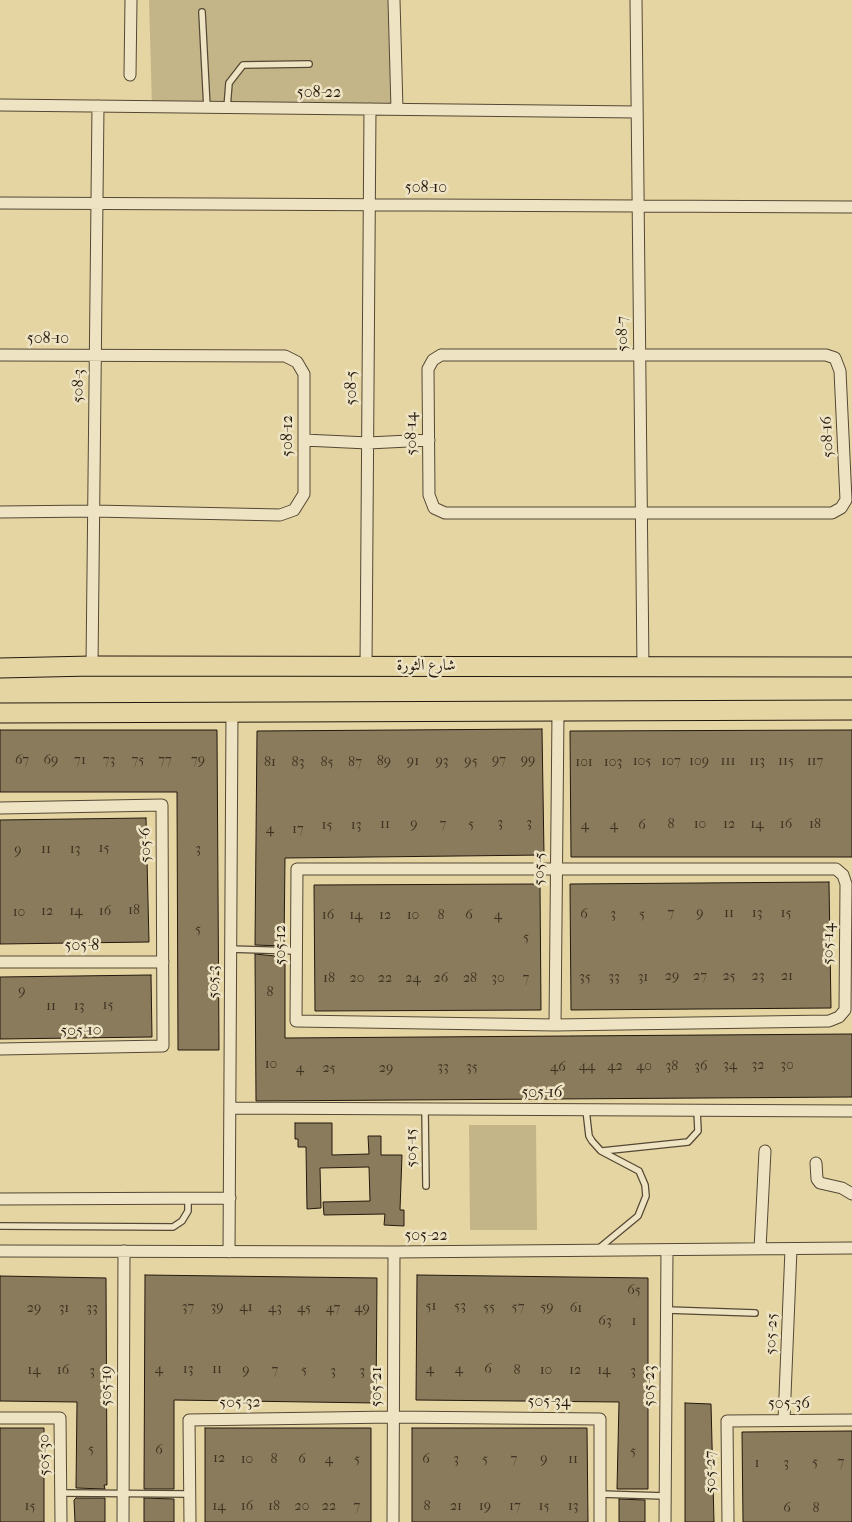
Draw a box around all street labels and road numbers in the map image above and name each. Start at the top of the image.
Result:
street label: 508-22 [297,83,341,103]
street label: 508-10 [405,178,447,198]
street label: 508-7 [613,316,633,352]
street label: 508-10 [27,329,69,349]
street label: 508-3 [69,369,89,403]
street label: 508-5 [342,371,362,405]
street label: 508-14 [402,412,422,456]
street label: 508-12 [278,415,298,457]
street label: 508-16 [817,415,839,459]
street label: شارع الثورة [396,656,456,676]
street label: 505-6 [136,827,156,863]
street label: 505-5 [530,852,550,886]
street label: 505-14 [819,923,839,965]
street label: 505-12 [271,925,291,965]
street label: 505-8 [65,936,99,956]
street label: 505-3 [204,965,224,999]
street label: 505-10 [60,1021,102,1041]
street label: 505-16 [521,1083,563,1103]
street label: 505-15 [402,1128,422,1168]
street label: 505-22 [404,1226,448,1246]
street label: 505-25 [762,1313,782,1355]
street label: 505-23 [640,1365,660,1407]
street label: 505-19 [97,1366,117,1406]
street label: 505-21 [367,1367,387,1407]
street label: 505-34 [528,1392,570,1412]
street label: 505-32 [219,1393,261,1413]
street label: 505-36 [768,1394,810,1414]
street label: 505-30 [35,1434,55,1476]
street label: 505-27 [701,1450,721,1494]

